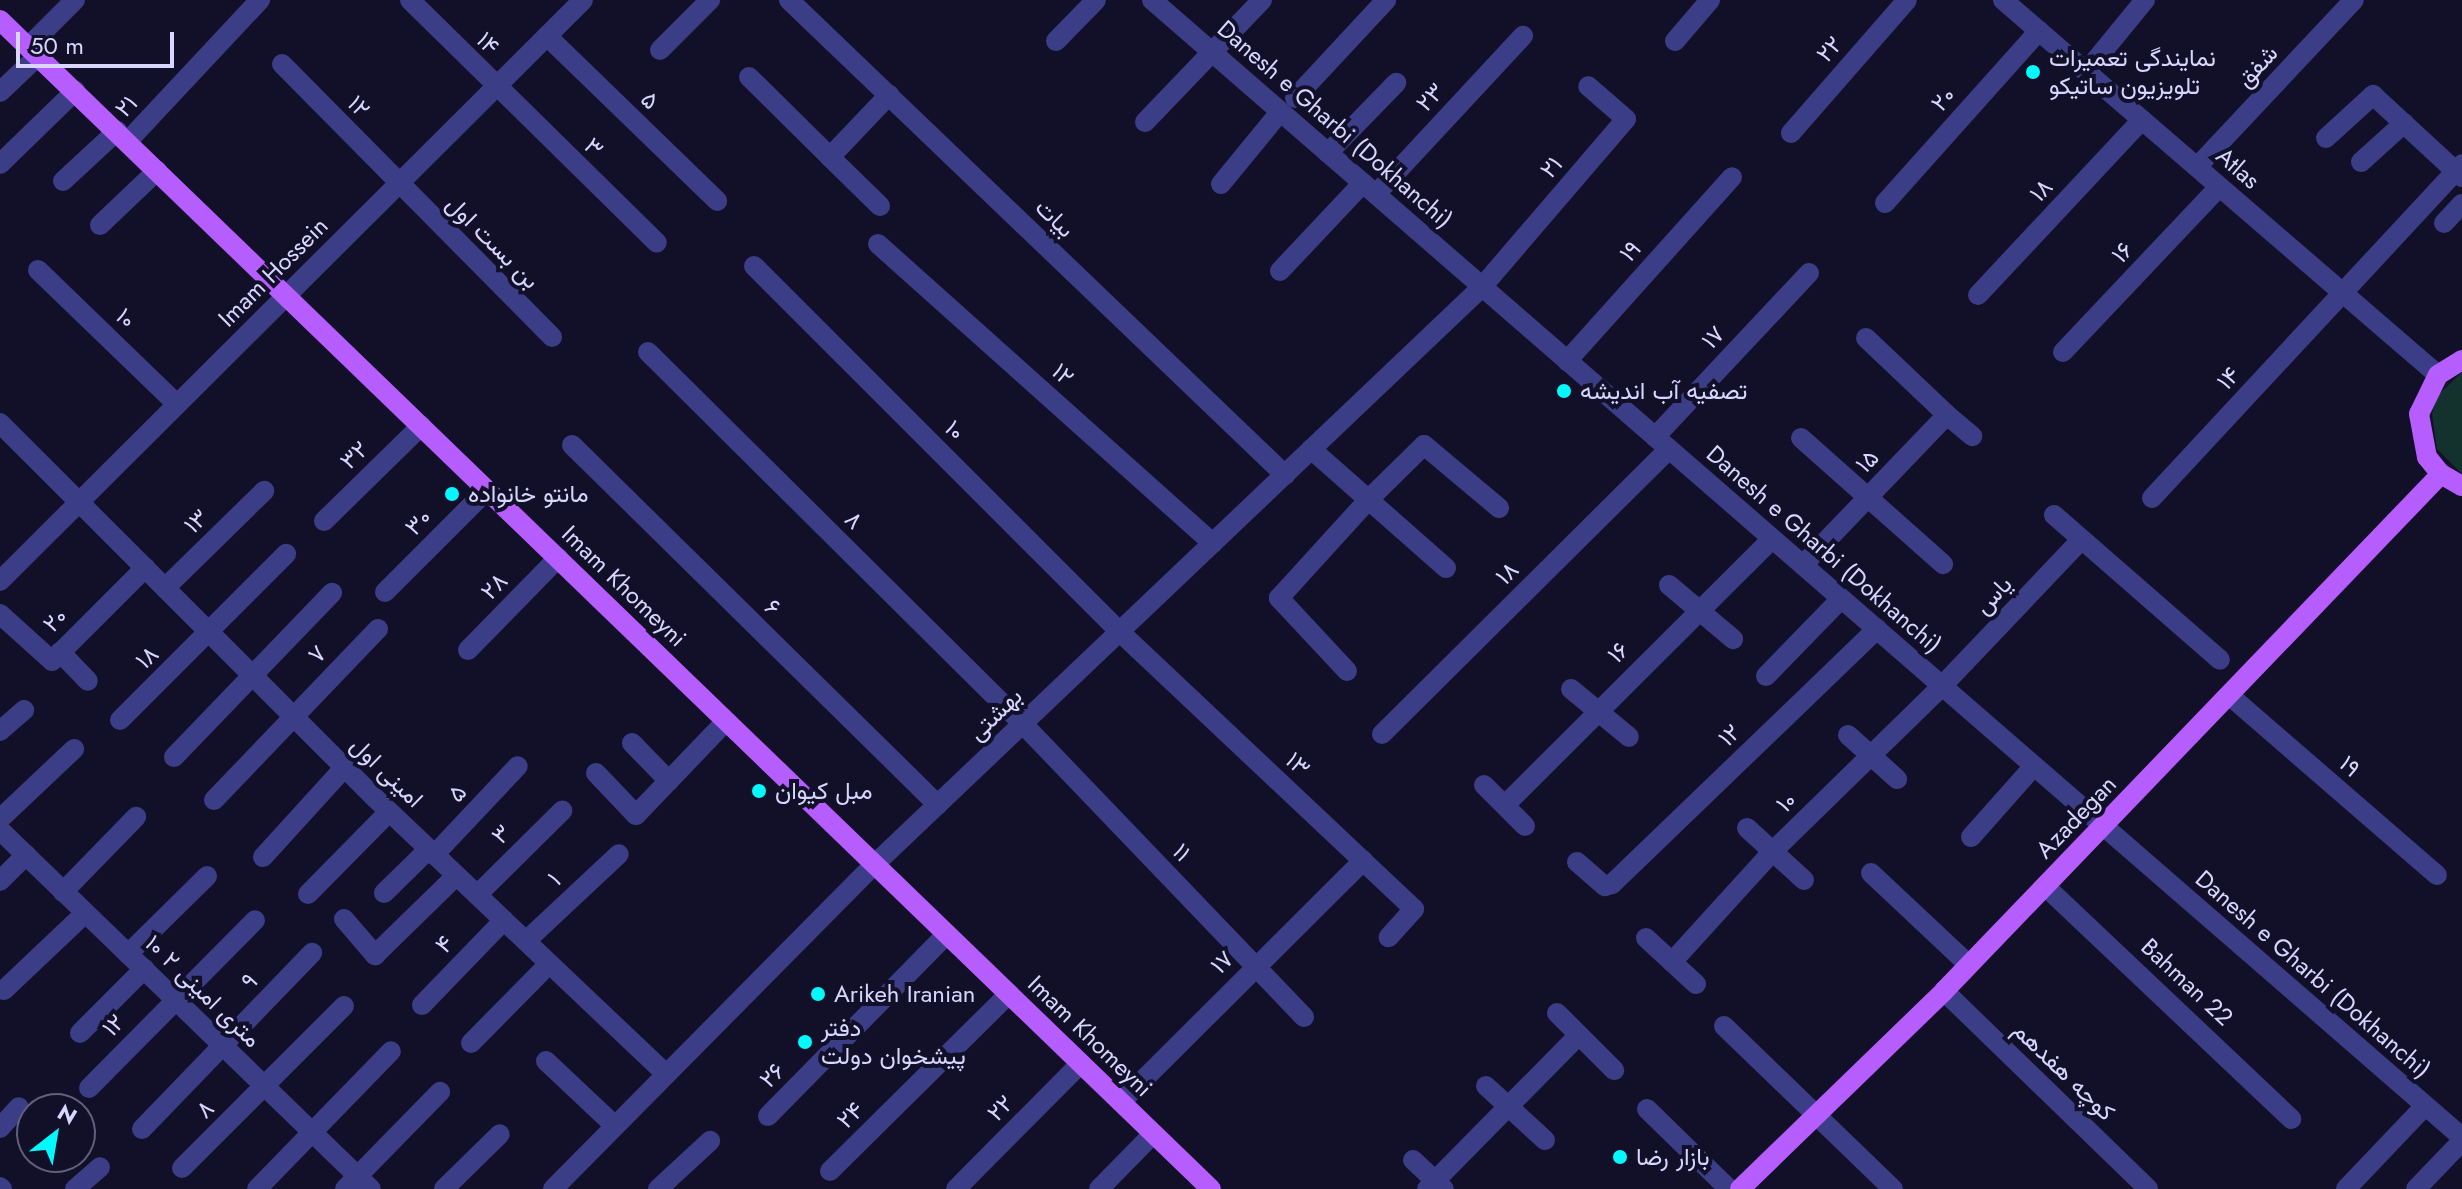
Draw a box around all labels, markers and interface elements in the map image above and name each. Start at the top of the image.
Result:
street label: Danesh e Gharbi (Dokhanchi) [1212,14,1458,234]
scale bar [20,16,178,66]
street label: ۱۴ [470,26,506,60]
text: 50 m [30,28,84,63]
street label: ۲۲ [1810,30,1848,68]
street label: شفق [2230,39,2284,93]
place label: نمایندگی تعمیرات تلویزیون ساتیکو [2049,44,2216,100]
marker: نمایندگی تعمیرات تلویزیون ساتیکو [2024,63,2042,81]
street label: ۲۳ [1410,77,1450,117]
street label: ۲۰ [1925,81,1961,117]
street label: ۵ [635,85,665,115]
street label: ۲۱ [109,89,143,123]
street label: ۱۲ [342,89,376,123]
street label: ۳ [578,131,610,163]
street label: Atlas [2210,141,2266,195]
street label: ۲۱ [1534,150,1568,184]
street label: ۱۸ [2023,172,2059,208]
street label: بن بست اول [440,189,546,295]
street label: بیات [1030,193,1080,243]
street label: Imam Hossein [212,211,334,333]
street label: ۱۹ [1613,234,1647,268]
street label: ۱۶ [2105,235,2139,269]
street label: ۱۰ [110,302,142,334]
street label: ۱۷ [1695,319,1731,355]
street label: ۱۲ [1046,357,1080,391]
street label: ۱۴ [2210,361,2246,395]
place label: تصفیه آب اندیشه [1580,377,1747,405]
marker: تصفیه آب اندیشه [1555,382,1573,400]
street label: ۱۰ [939,414,971,446]
street label: ۳۲ [334,435,374,475]
street label: Danesh e Gharbi (Dokhanchi) [1701,439,1947,659]
street label: ۱۵ [1849,443,1885,479]
place label: مانتو خانواده [468,480,589,508]
marker: مانتو خانواده [443,485,461,503]
street label: ۱۳ [178,503,214,539]
street label: ۳۰ [399,503,437,541]
street label: ۸ [839,505,869,535]
street label: Imam Khomeyni [556,520,692,652]
street label: ۱۸ [1489,555,1525,591]
street label: ۲۸ [474,566,514,606]
street label: یاس [1968,570,2018,620]
street label: ۶ [759,593,787,621]
street label: ۲۰ [37,602,73,638]
street label: ۱۶ [1601,635,1635,669]
street label: ۱۸ [129,639,165,675]
street label: ۷ [302,639,332,669]
street label: بهشتی [962,682,1028,746]
street label: ۱۲ [1712,718,1746,752]
street label: امینی اول [345,731,429,813]
street label: ۱۳ [1280,746,1316,782]
street label: ۱۹ [2334,749,2366,783]
street label: Azadegan [2030,770,2122,864]
place label: مبل کیوان [775,777,873,805]
street label: ۵ [442,778,472,808]
marker: مبل کیوان [750,782,768,800]
street label: ۱۰ [1770,786,1802,818]
street label: ۳ [485,818,517,850]
street label: ۱۱ [1167,837,1197,867]
street label: Danesh e Gharbi (Dokhanchi) [2190,864,2436,1084]
street label: ۱ [542,866,566,892]
street label: ۱۰ متری امینی ۲ [139,929,267,1053]
street label: ۴ [429,929,459,959]
street label: Bahman 22 [2135,932,2239,1032]
street label: ۱۷ [1204,944,1240,980]
street label: ۹ [235,967,263,995]
street label: Imam Khomeyni [1022,970,1158,1102]
place label: Arikeh Iranian [834,980,975,1008]
marker: Arikeh Iranian [809,985,827,1003]
street label: ۱۲ [96,1008,130,1042]
place label: دفتر پیشخوان دولت [821,1014,966,1070]
street label: کوچه هفدهم [2007,1015,2121,1127]
marker: دفتر پیشخوان دولت [796,1033,814,1051]
street label: ۲۶ [753,1056,791,1094]
street label: ۲۲ [981,1089,1019,1127]
north arrow [16,1093,96,1173]
street label: ۸ [190,1094,220,1124]
text: N [52,1096,83,1132]
street label: ۲۴ [831,1096,869,1134]
place label: بازار رضا [1636,1143,1710,1171]
marker: بازار رضا [1611,1148,1629,1166]

